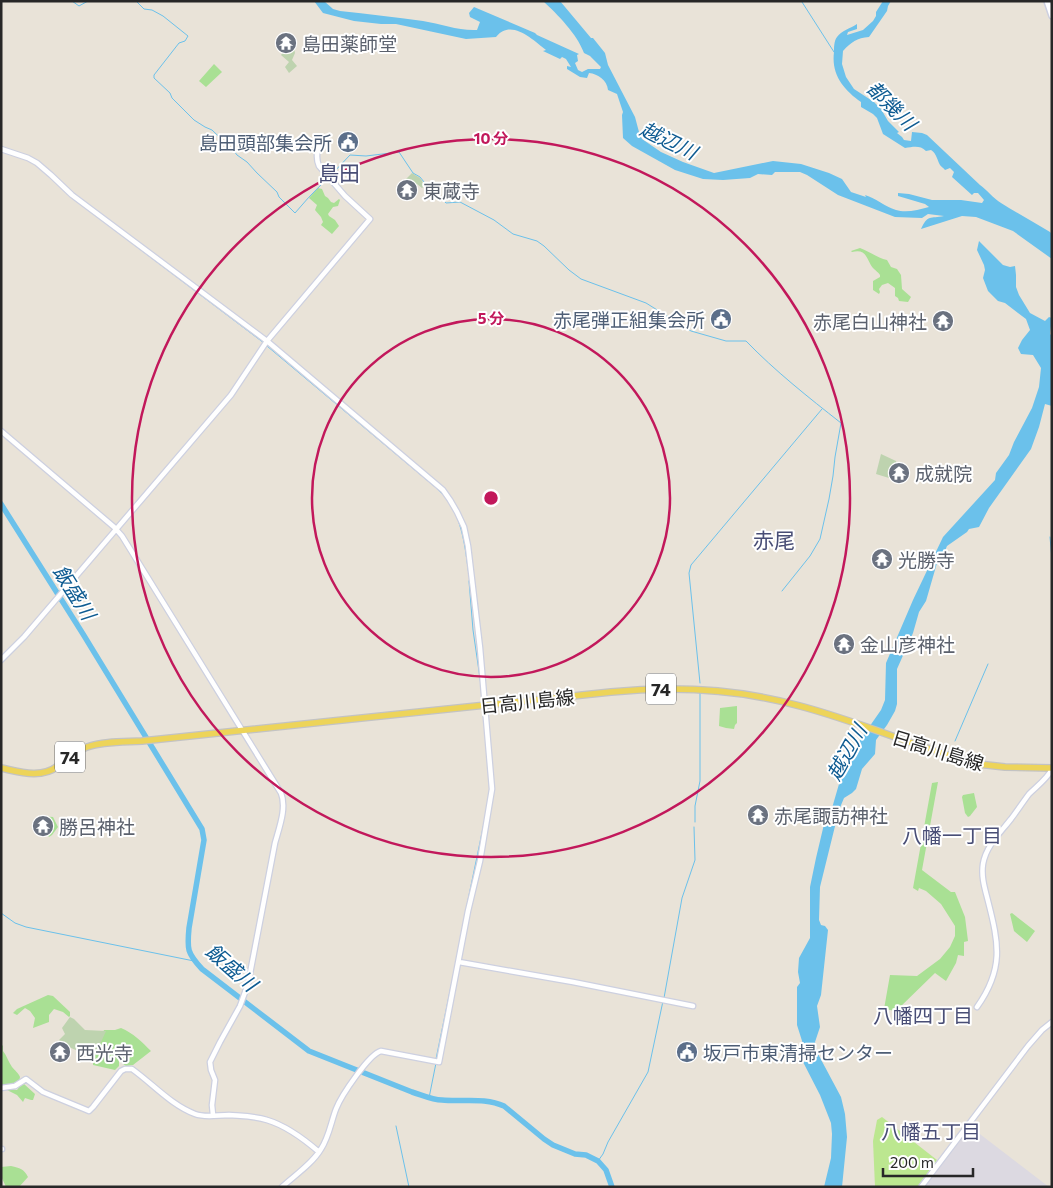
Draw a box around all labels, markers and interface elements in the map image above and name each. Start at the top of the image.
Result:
temple icon: 島田薬師堂 [274,31,298,55]
place label: 島田薬師堂 [302,32,397,55]
water label: 都幾川 [862,75,923,136]
water label: 越辺川 [637,116,703,165]
text: 10 分 [474,129,508,147]
public building icon: 島田頭部集会所 [336,130,360,154]
place label: 島田頭部集会所 [199,131,332,154]
district label: 島田 [318,160,360,185]
temple icon: 東蔵寺 [395,178,419,202]
place label: 東蔵寺 [423,179,480,202]
public building icon: 赤尾弾正組集会所 [709,307,733,331]
place label: 赤尾弾正組集会所 [553,308,705,331]
text: 5 分 [478,309,504,327]
temple icon: 赤尾白山神社 [931,309,955,333]
place label: 赤尾白山神社 [813,310,927,333]
temple icon: 成就院 [887,461,911,485]
place label: 成就院 [915,462,972,485]
centre of rings [482,489,500,507]
district label: 赤尾 [753,527,795,552]
temple icon: 光勝寺 [870,547,894,571]
place label: 光勝寺 [898,548,955,571]
water label: 飯盛川 [49,560,102,625]
temple icon: 金山彦神社 [832,632,856,656]
place label: 金山彦神社 [860,633,955,656]
road number: 74 [646,674,676,704]
street label: 日高川島線 [479,685,575,717]
water label: 越辺川 [821,718,872,784]
street label: 日高川島線 [889,725,987,775]
road number: 74 [55,742,85,772]
temple icon: 赤尾諏訪神社 [746,803,770,827]
place label: 赤尾諏訪神社 [774,804,888,827]
temple icon: 勝呂神社 [31,814,55,838]
place label: 勝呂神社 [59,815,135,838]
district label: 八幡一丁目 [902,823,1002,847]
water label: 飯盛川 [201,938,264,997]
district label: 八幡四丁目 [873,1003,973,1027]
temple icon: 西光寺 [48,1040,72,1064]
public building icon: 坂戸市東清掃センター [675,1040,699,1064]
place label: 西光寺 [76,1041,133,1064]
place label: 坂戸市東清掃センター [703,1041,893,1064]
district label: 八幡五丁目 [881,1119,981,1143]
scale bar [883,1146,973,1178]
text: 200 m [890,1153,934,1171]

